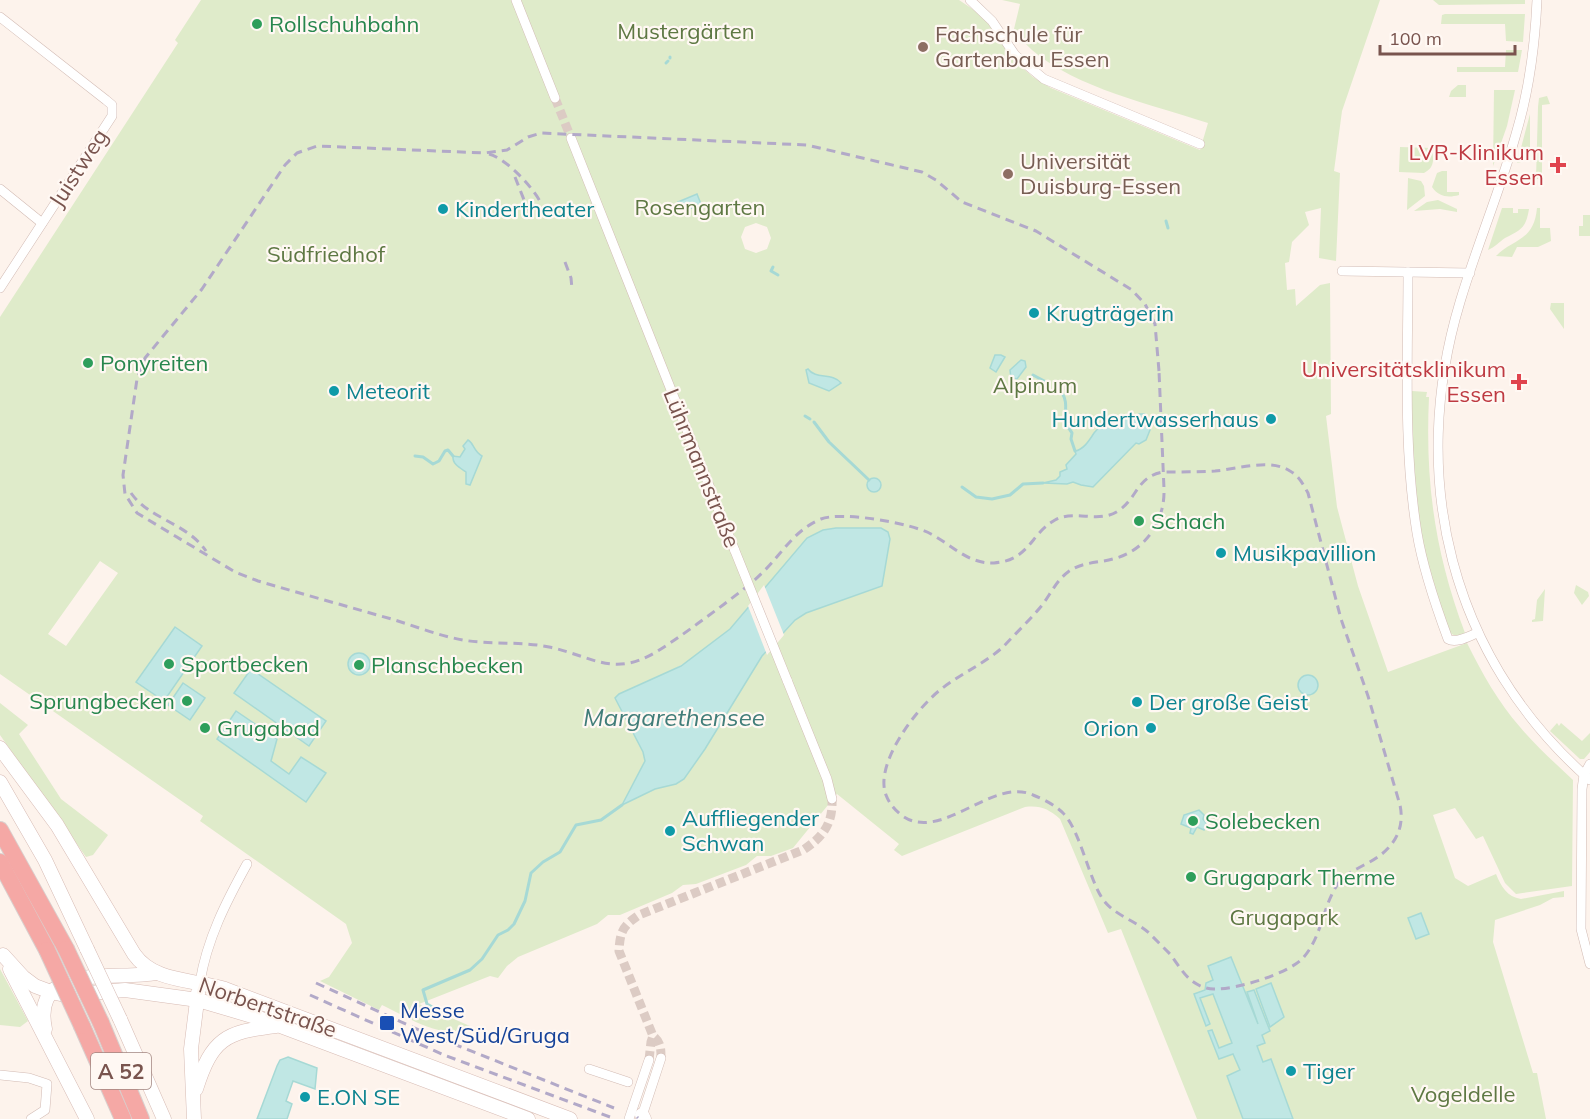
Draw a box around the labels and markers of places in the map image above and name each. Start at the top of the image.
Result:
place label: Rollschuhbahn [269,10,419,38]
marker: Rollschuhbahn [250,17,264,31]
place label: Fachschule für Gartenbau Essen [935,20,1110,73]
marker: Fachschule für Gartenbau Essen [916,40,930,54]
place label: LVR-Klinikum Essen [1409,138,1544,191]
place label: Universität Duisburg-Essen [1020,147,1181,200]
marker: LVR-Klinikum Essen [1549,156,1567,174]
marker: Universität Duisburg-Essen [1001,167,1015,181]
place label: Kindertheater [455,195,594,223]
marker: Kindertheater [436,202,450,216]
place label: Krugträgerin [1046,299,1174,327]
marker: Krugträgerin [1027,306,1041,320]
place label: Ponyreiten [100,349,208,377]
place label: Universitätsklinikum Essen [1302,355,1506,408]
marker: Ponyreiten [81,356,95,370]
marker: Universitätsklinikum Essen [1510,373,1528,391]
place label: Meteorit [346,377,430,405]
marker: Meteorit [327,384,341,398]
place label: Hundertwasserhaus [1051,405,1259,433]
marker: Hundertwasserhaus [1264,412,1278,426]
place label: Schach [1151,507,1225,535]
marker: Schach [1132,514,1146,528]
place label: Musikpavillion [1233,539,1376,567]
marker: Musikpavillion [1214,546,1228,560]
place label: Sportbecken [181,650,309,678]
place label: Planschbecken [371,651,523,679]
marker: Sportbecken [162,657,176,671]
marker: Planschbecken [352,658,366,672]
place label: Sprungbecken [29,687,175,715]
place label: Der große Geist [1149,688,1309,716]
marker: Sprungbecken [180,694,194,708]
marker: Der große Geist [1130,695,1144,709]
place label: Grugabad [217,714,320,742]
place label: Orion [1083,714,1139,742]
marker: Grugabad [198,721,212,735]
marker: Orion [1144,721,1158,735]
place label: Auffliegender Schwan [682,804,819,857]
place label: Solebecken [1205,807,1320,835]
marker: Solebecken [1186,814,1200,828]
marker: Auffliegender Schwan [663,824,677,838]
place label: Grugapark Therme [1203,863,1395,891]
marker: Grugapark Therme [1184,870,1198,884]
place label: Messe West/Süd/Gruga [400,996,570,1049]
marker: Messe West/Süd/Gruga [378,1014,396,1032]
place label: Tiger [1303,1057,1355,1085]
marker: Tiger [1284,1064,1298,1078]
place label: E.ON SE [317,1083,400,1111]
marker: E.ON SE [298,1090,312,1104]

